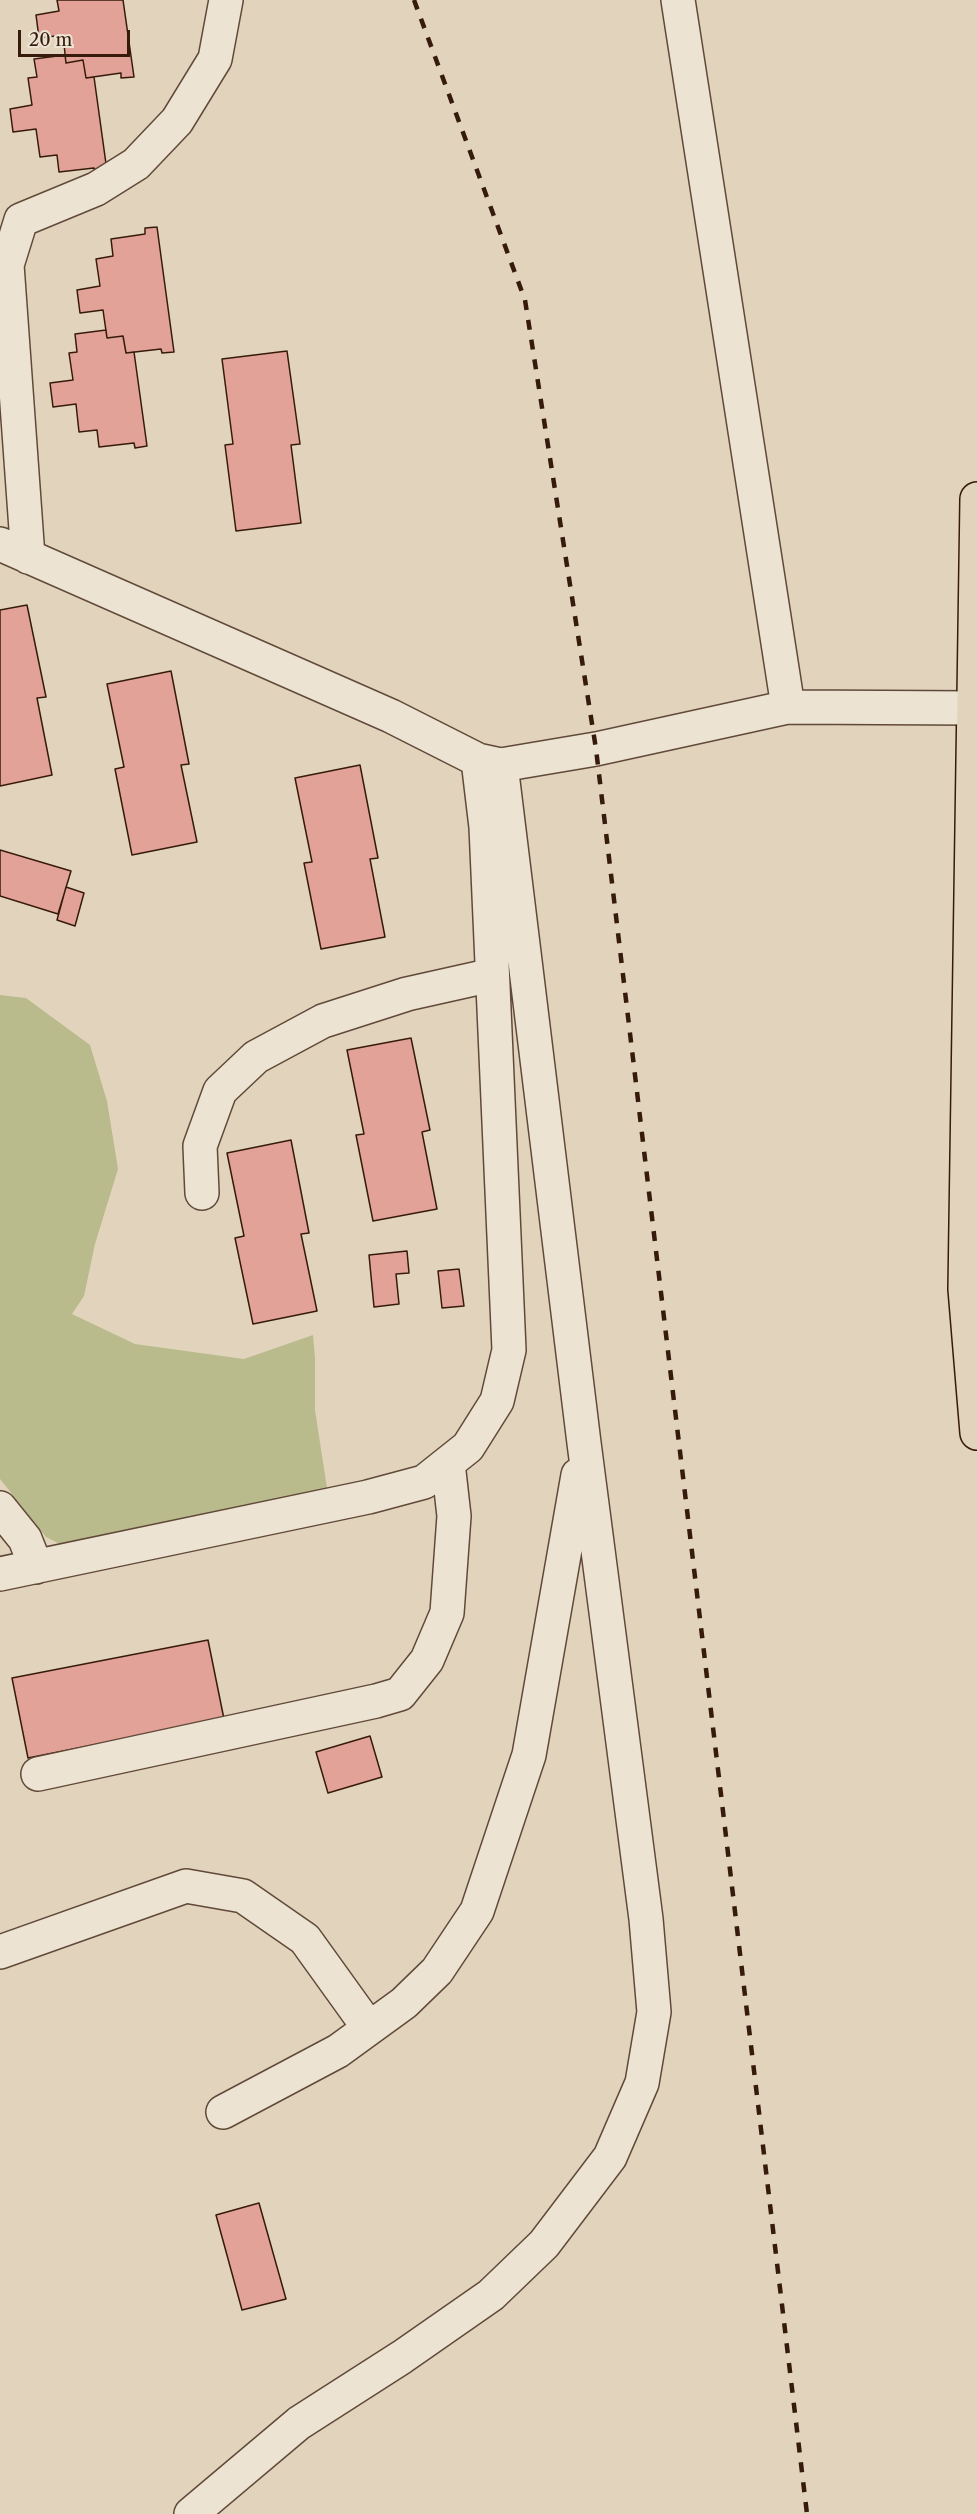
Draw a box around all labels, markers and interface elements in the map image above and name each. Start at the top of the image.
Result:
scale bar [21,18,134,56]
text: 20 m [29,29,72,51]

